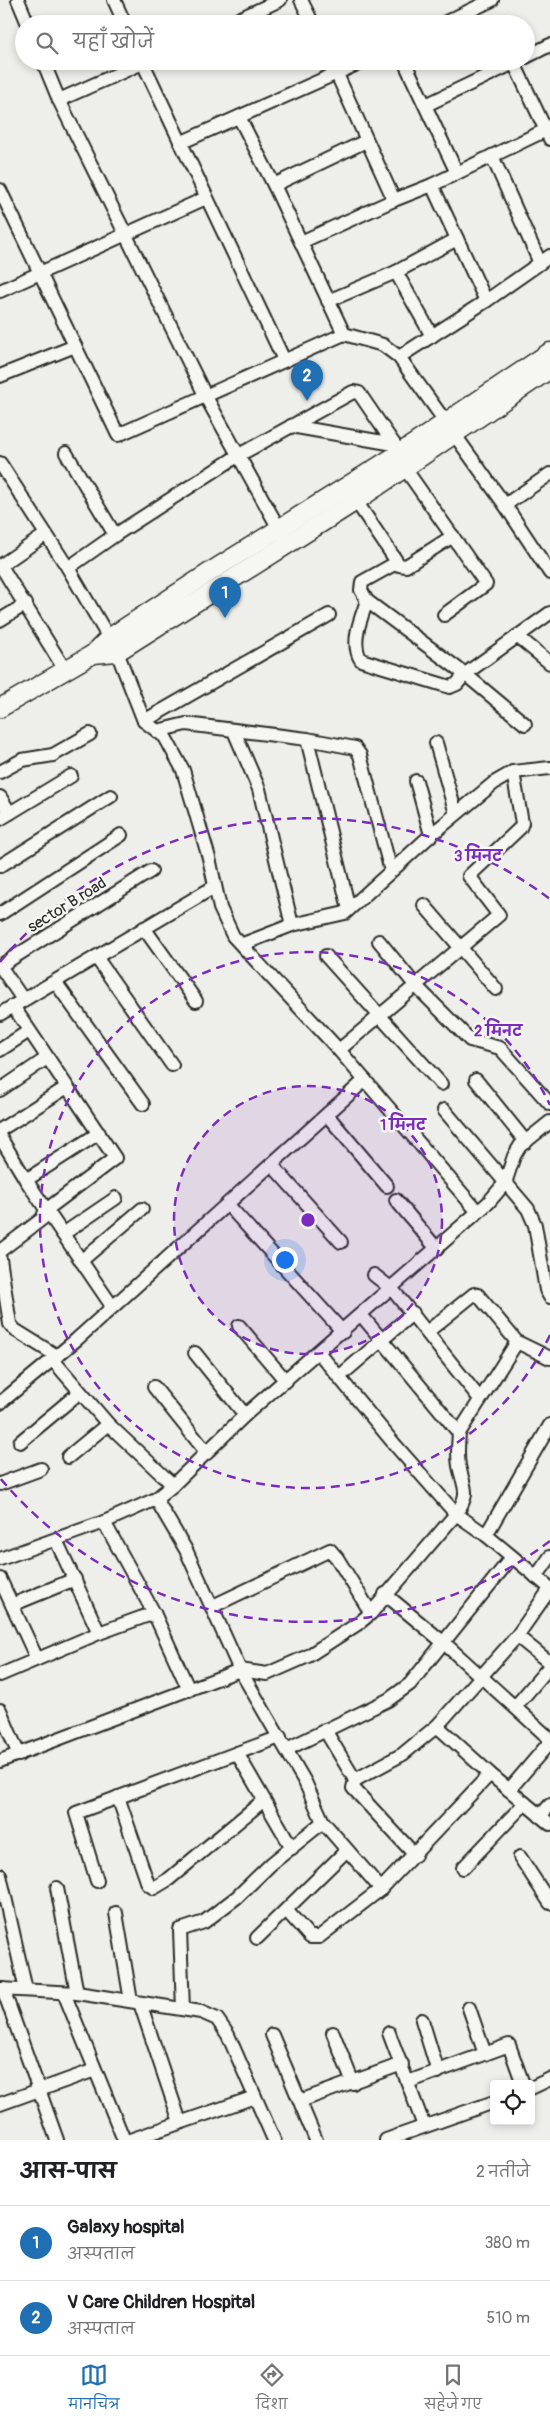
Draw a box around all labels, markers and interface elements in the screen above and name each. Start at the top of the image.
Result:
search box [15,15,535,70]
icon: search [33,29,61,57]
text: यहाँ खोजें [73,30,154,54]
pin: 2 [291,360,323,401]
pin: 1 [209,577,241,618]
text: 3 मिनट [454,843,503,866]
street label: sector B road [24,873,110,937]
text: 2 मिनट [474,1018,523,1041]
text: 1 मिनट [380,1112,427,1135]
centre of rings [299,1211,317,1229]
your location [272,1247,298,1273]
map controls [490,2080,535,2125]
button: locate [490,2080,535,2125]
text: आस-पास [20,2158,116,2185]
text: 2 नतीजे [476,2162,530,2182]
text: Galaxy hospital [67,2215,185,2239]
text: 1 [33,2233,39,2253]
text: 380 m [484,2233,530,2253]
text: अस्पताल [67,2244,135,2264]
text: V Care Children Hospital [67,2290,255,2314]
text: 2 [32,2308,40,2328]
text: 510 m [486,2308,530,2328]
text: अस्पताल [67,2319,135,2339]
tab: मानचित्र [68,2361,120,2420]
tab: दिशा [256,2361,288,2420]
tab: सहेजे गए [424,2361,482,2420]

